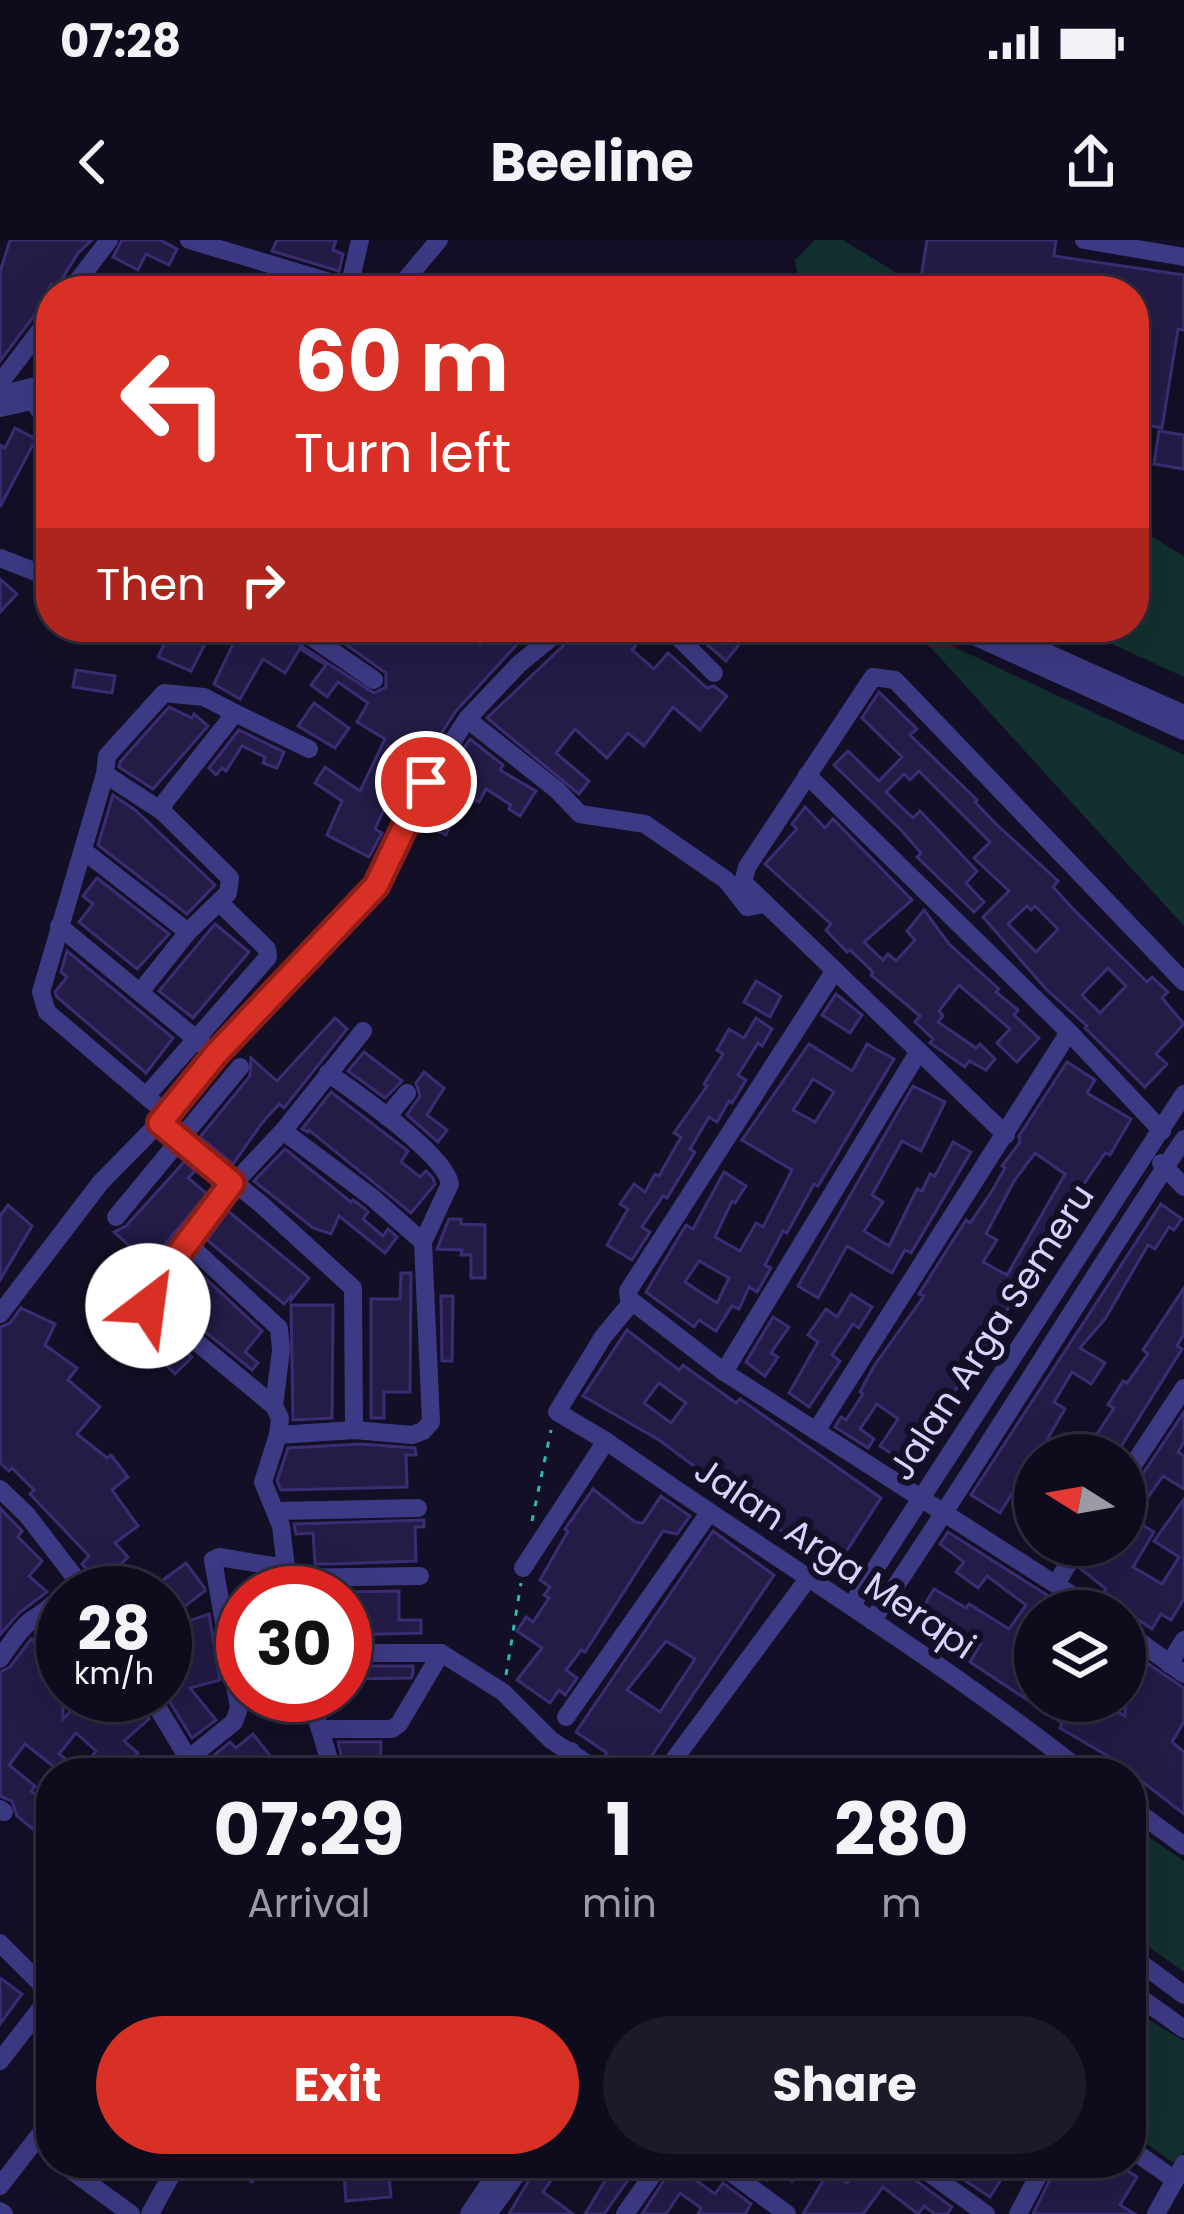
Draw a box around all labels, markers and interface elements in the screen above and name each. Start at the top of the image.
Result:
text: 07:28 [60,10,181,73]
text: Beeline [490,124,694,200]
icon: back [60,129,126,195]
icon: share [1058,129,1124,195]
text: 60 m [294,303,509,420]
icon: left [96,324,252,480]
text: Turn left [294,415,511,491]
icon: right [230,552,296,618]
text: Then [96,553,206,616]
pin [375,731,477,833]
icon: arrive [393,749,459,815]
street label: Jalan Arga Semeru [876,1174,1106,1490]
position arrow [85,1243,211,1369]
north arrow [1014,1434,1146,1566]
map controls [1014,1434,1146,1722]
street label: Jalan Arga Merapi [684,1445,986,1671]
speed limit sign: 30 [216,1566,372,1722]
text: 28 [77,1587,151,1671]
button: layers [1014,1590,1146,1722]
text: km/h [74,1652,154,1695]
text: 07:29 [213,1779,405,1880]
text: 1 [606,1779,633,1880]
text: 280 [834,1779,969,1880]
text: Arrival [248,1876,370,1931]
text: min [582,1876,657,1931]
text: m [881,1876,921,1931]
button: Exit [96,2016,579,2154]
button: Share [603,2016,1086,2154]

